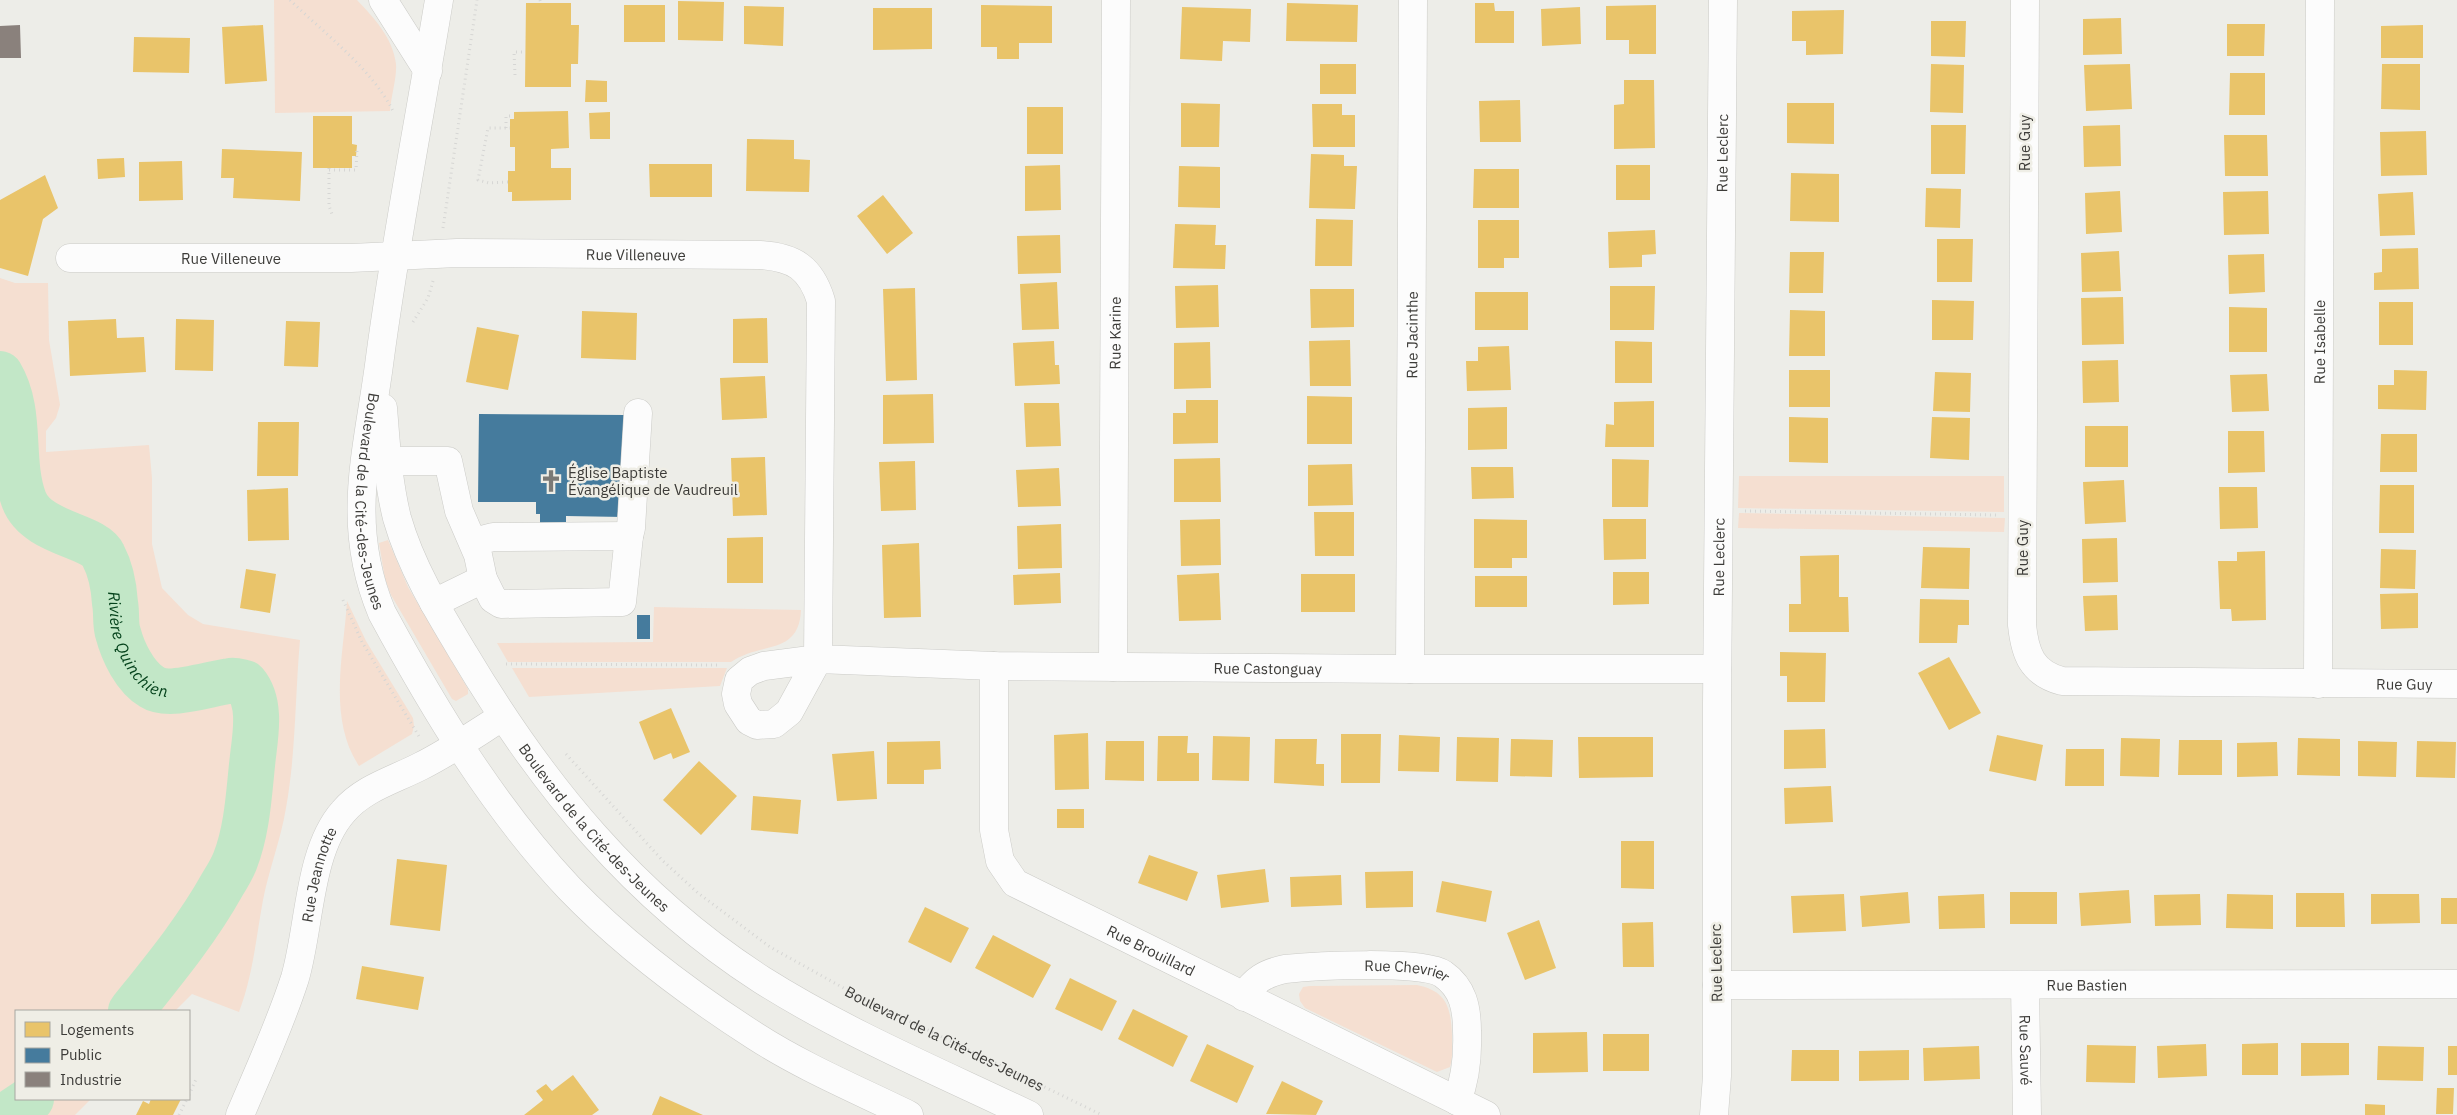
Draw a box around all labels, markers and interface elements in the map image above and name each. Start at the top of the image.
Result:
street label: Rue Leclerc [1712,113,1732,192]
street label: Rue Guy [2015,114,2034,171]
street label: Rue Villeneuve [586,244,686,264]
street label: Rue Villeneuve [181,249,281,268]
street label: Rue Jacinthe [1402,291,1421,379]
street label: Rue Karine [1105,296,1124,370]
street label: Rue Isabelle [2309,300,2329,384]
street label: Boulevard de la Cité-des-Jeunes [352,392,389,612]
place label: Église Baptiste Évangélique de Vaudreuil [568,463,738,499]
church icon: Église Baptiste Évangélique de Vaudreuil [538,468,564,494]
street label: Rue Leclerc [1708,517,1728,596]
street label: Rue Guy [2013,519,2032,576]
water label: Rivière Quinchien [104,590,169,701]
street label: Rue Castonguay [1213,658,1323,678]
street label: Rue Guy [2376,674,2433,693]
street label: Boulevard de la Cité-des-Jeunes [515,739,674,916]
street label: Rue Jeannotte [297,823,340,923]
street label: Rue Brouillard [1104,920,1198,980]
street label: Rue Leclerc [1706,923,1726,1002]
street label: Rue Chevrier [1364,956,1455,986]
street label: Rue Bastien [2047,975,2127,994]
street label: Boulevard de la Cité-des-Jeunes [842,981,1047,1095]
legend [15,1010,190,1100]
street label: Rue Sauvé [2016,1014,2036,1085]
text: Logements [60,1020,134,1039]
text: Public [60,1045,102,1064]
text: Industrie [60,1070,122,1089]

